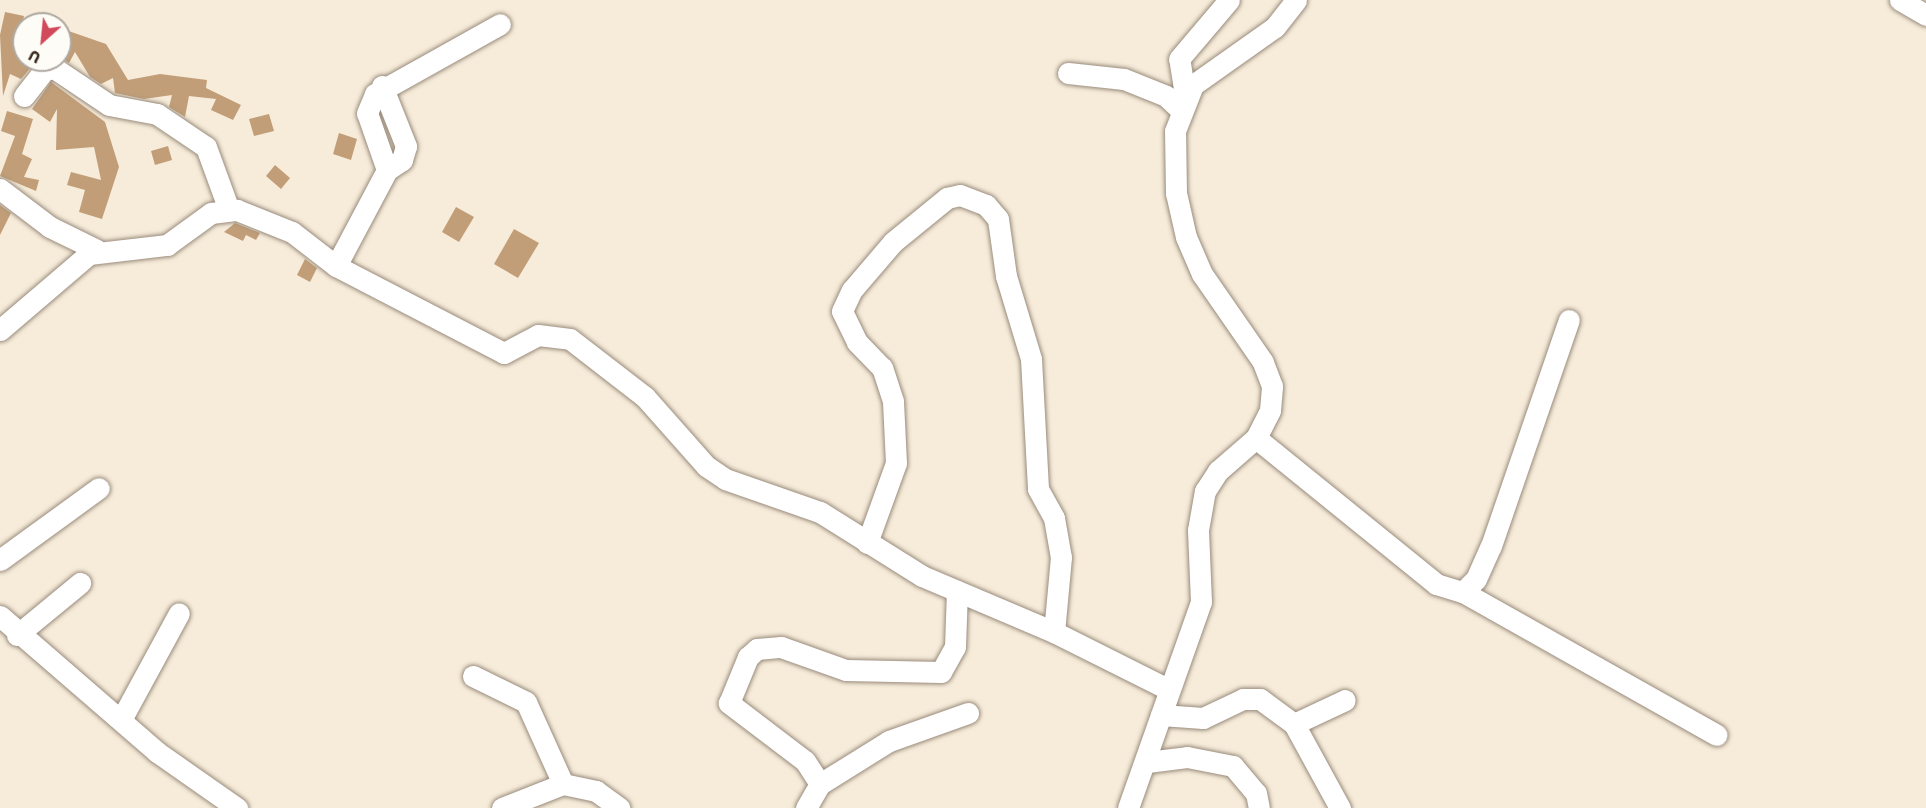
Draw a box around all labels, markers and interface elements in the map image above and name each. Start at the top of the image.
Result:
north arrow [12,12,72,72]
text: U [25,45,44,69]

